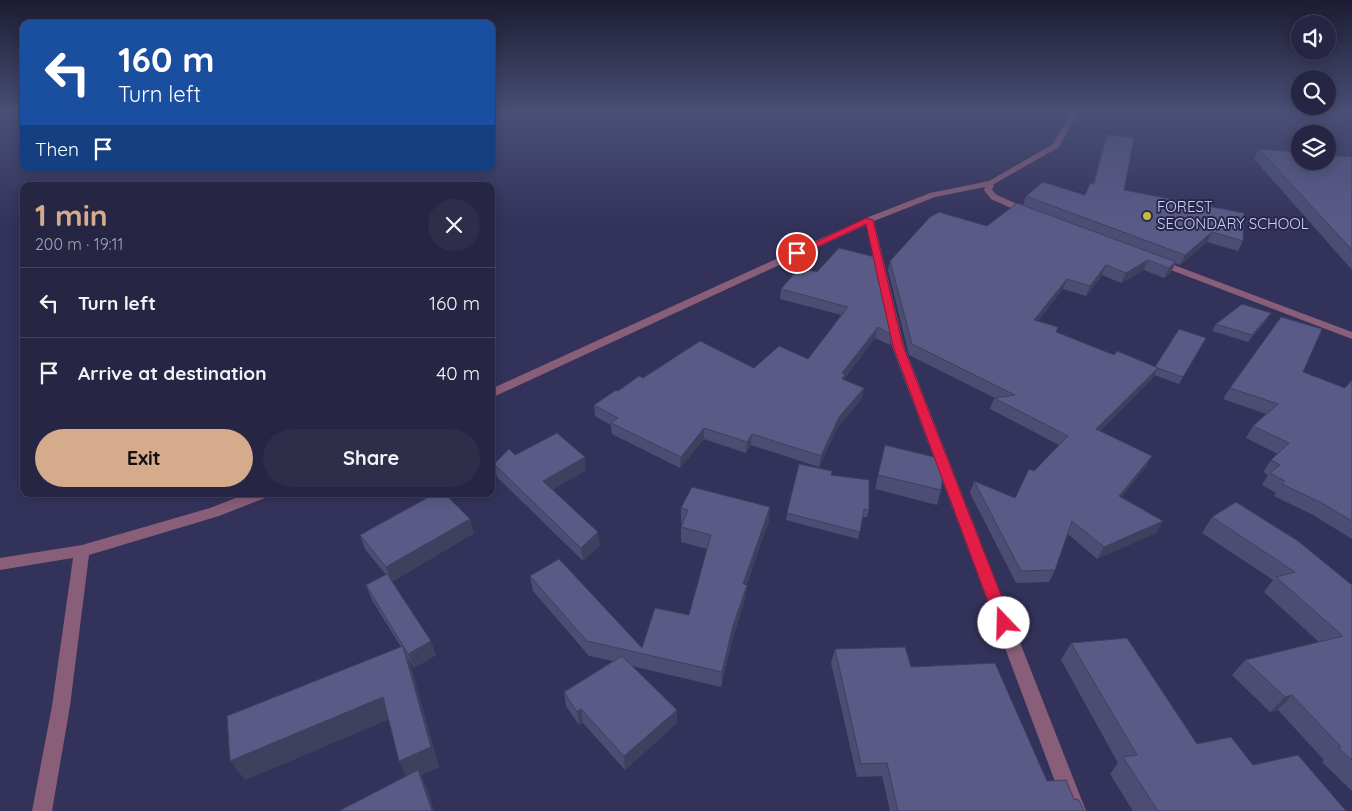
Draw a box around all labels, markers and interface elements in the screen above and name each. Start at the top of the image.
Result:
map controls [1291,15,1336,170]
button: sound [1291,15,1336,60]
text: 160 m [118,37,215,81]
icon: left [35,40,100,105]
button: search [1291,70,1336,115]
text: Turn left [118,80,201,108]
button: layers [1291,125,1336,170]
icon: arrive [89,135,117,163]
text: Then [35,137,79,161]
text: 1 min [35,196,108,234]
place label: FOREST SECONDARY SCHOOL [1157,197,1309,233]
button: close [428,199,480,251]
marker: FOREST SECONDARY SCHOOL [1141,210,1153,222]
pin [776,232,818,274]
text: 200 m · 19:11 [35,234,123,254]
icon: arrive [783,239,811,267]
icon: left [35,289,63,317]
text: Turn left [78,291,156,315]
text: 160 m [429,291,480,315]
icon: arrive [35,359,63,387]
text: Arrive at destination [78,361,267,385]
text: 40 m [436,361,480,385]
button: Exit [35,429,253,487]
button: Share [263,429,480,487]
position arrow [977,596,1029,648]

